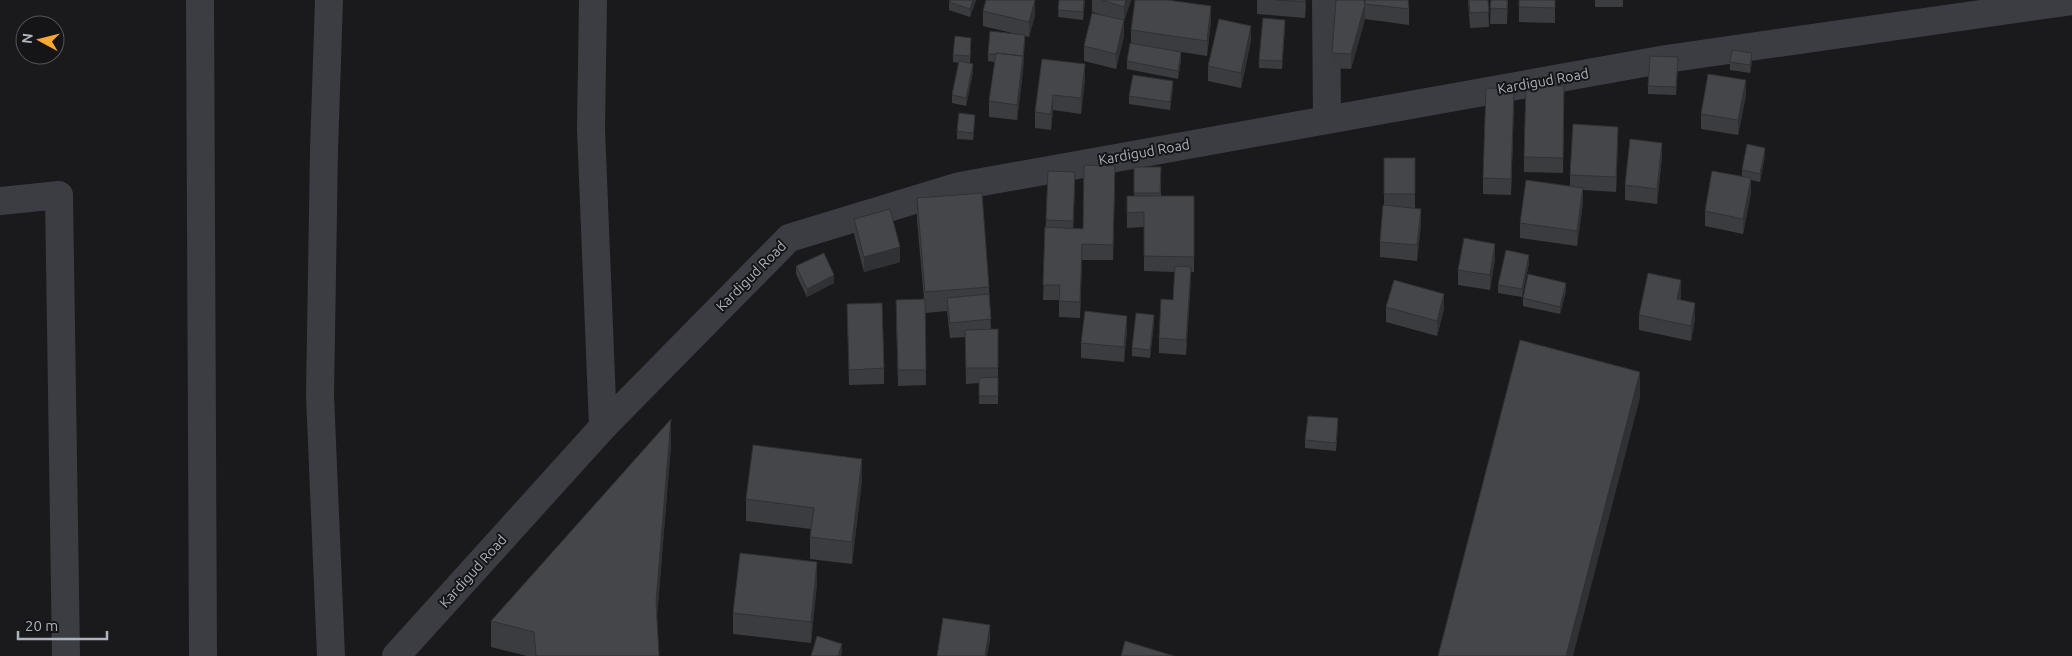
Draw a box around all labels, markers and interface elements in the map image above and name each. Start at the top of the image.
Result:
north arrow [15,15,65,65]
text: N [19,32,36,45]
street label: Kardigud Road [1496,65,1590,97]
street label: Kardigud Road [1097,136,1191,168]
street label: Kardigud Road [713,238,789,314]
street label: Kardigud Road [436,531,510,611]
scale bar [18,608,106,640]
text: 20 m [25,617,58,634]

